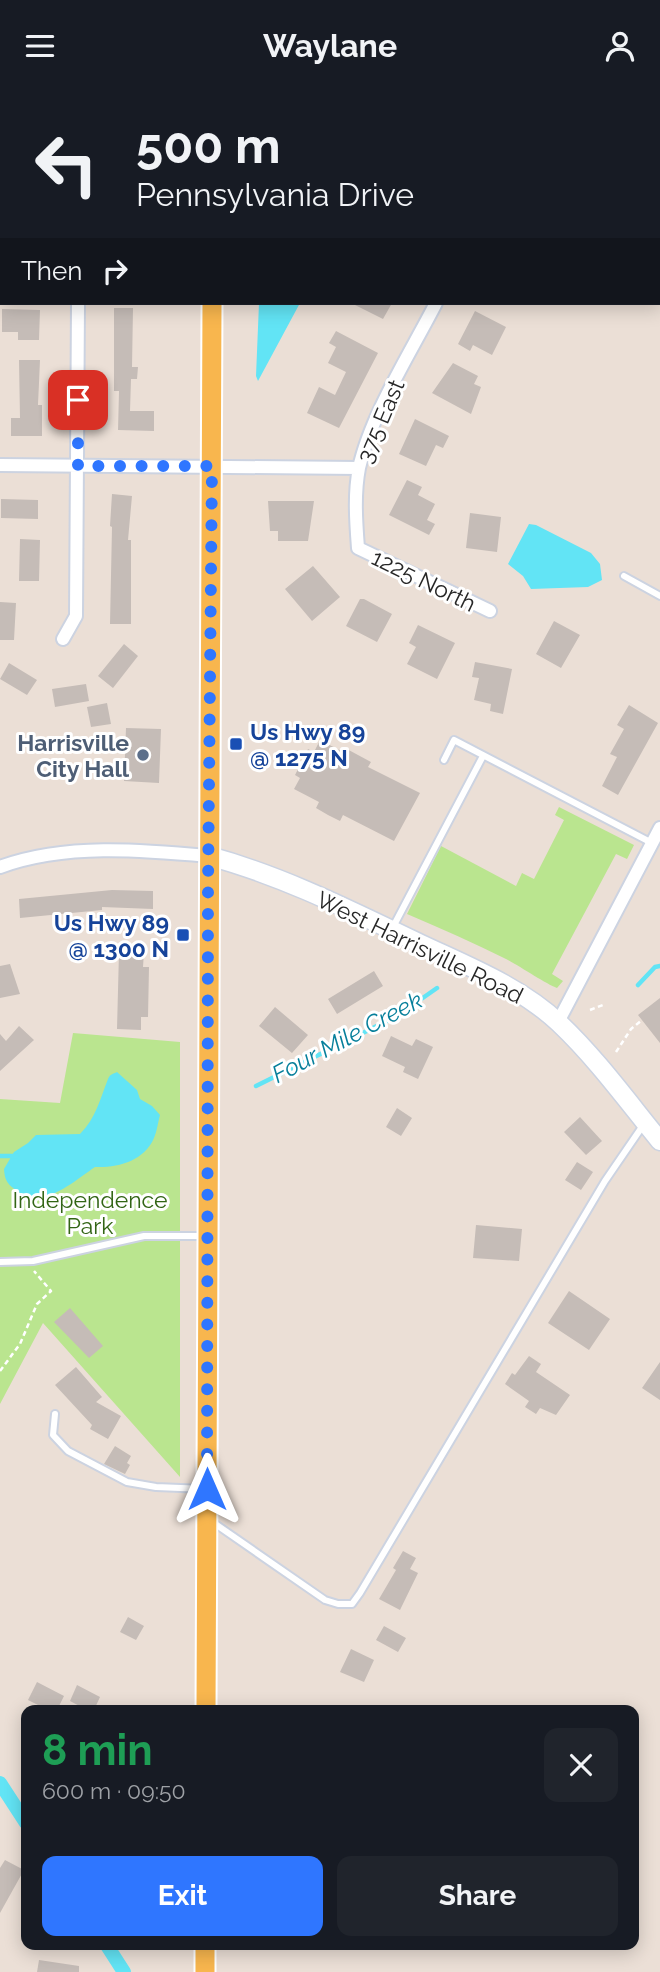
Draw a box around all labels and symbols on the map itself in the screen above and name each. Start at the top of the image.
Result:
pin [48,370,108,430]
street label: 375 East [350,375,410,467]
street label: 1225 North [367,543,481,617]
place label: Us Hwy 89 @ 1275 N [250,718,365,771]
place label: Harrisville City Hall [17,729,130,782]
marker: Us Hwy 89 @ 1275 N [228,736,244,752]
marker: Harrisville City Hall [135,747,151,763]
street label: West Harrisville Road [312,885,528,1009]
place label: Us Hwy 89 @ 1300 N [54,909,169,962]
marker: Us Hwy 89 @ 1300 N [175,927,191,943]
water label: Four Mile Creek [267,985,427,1089]
park label: Independence Park [12,1186,168,1239]
position arrow [170,1452,244,1526]

